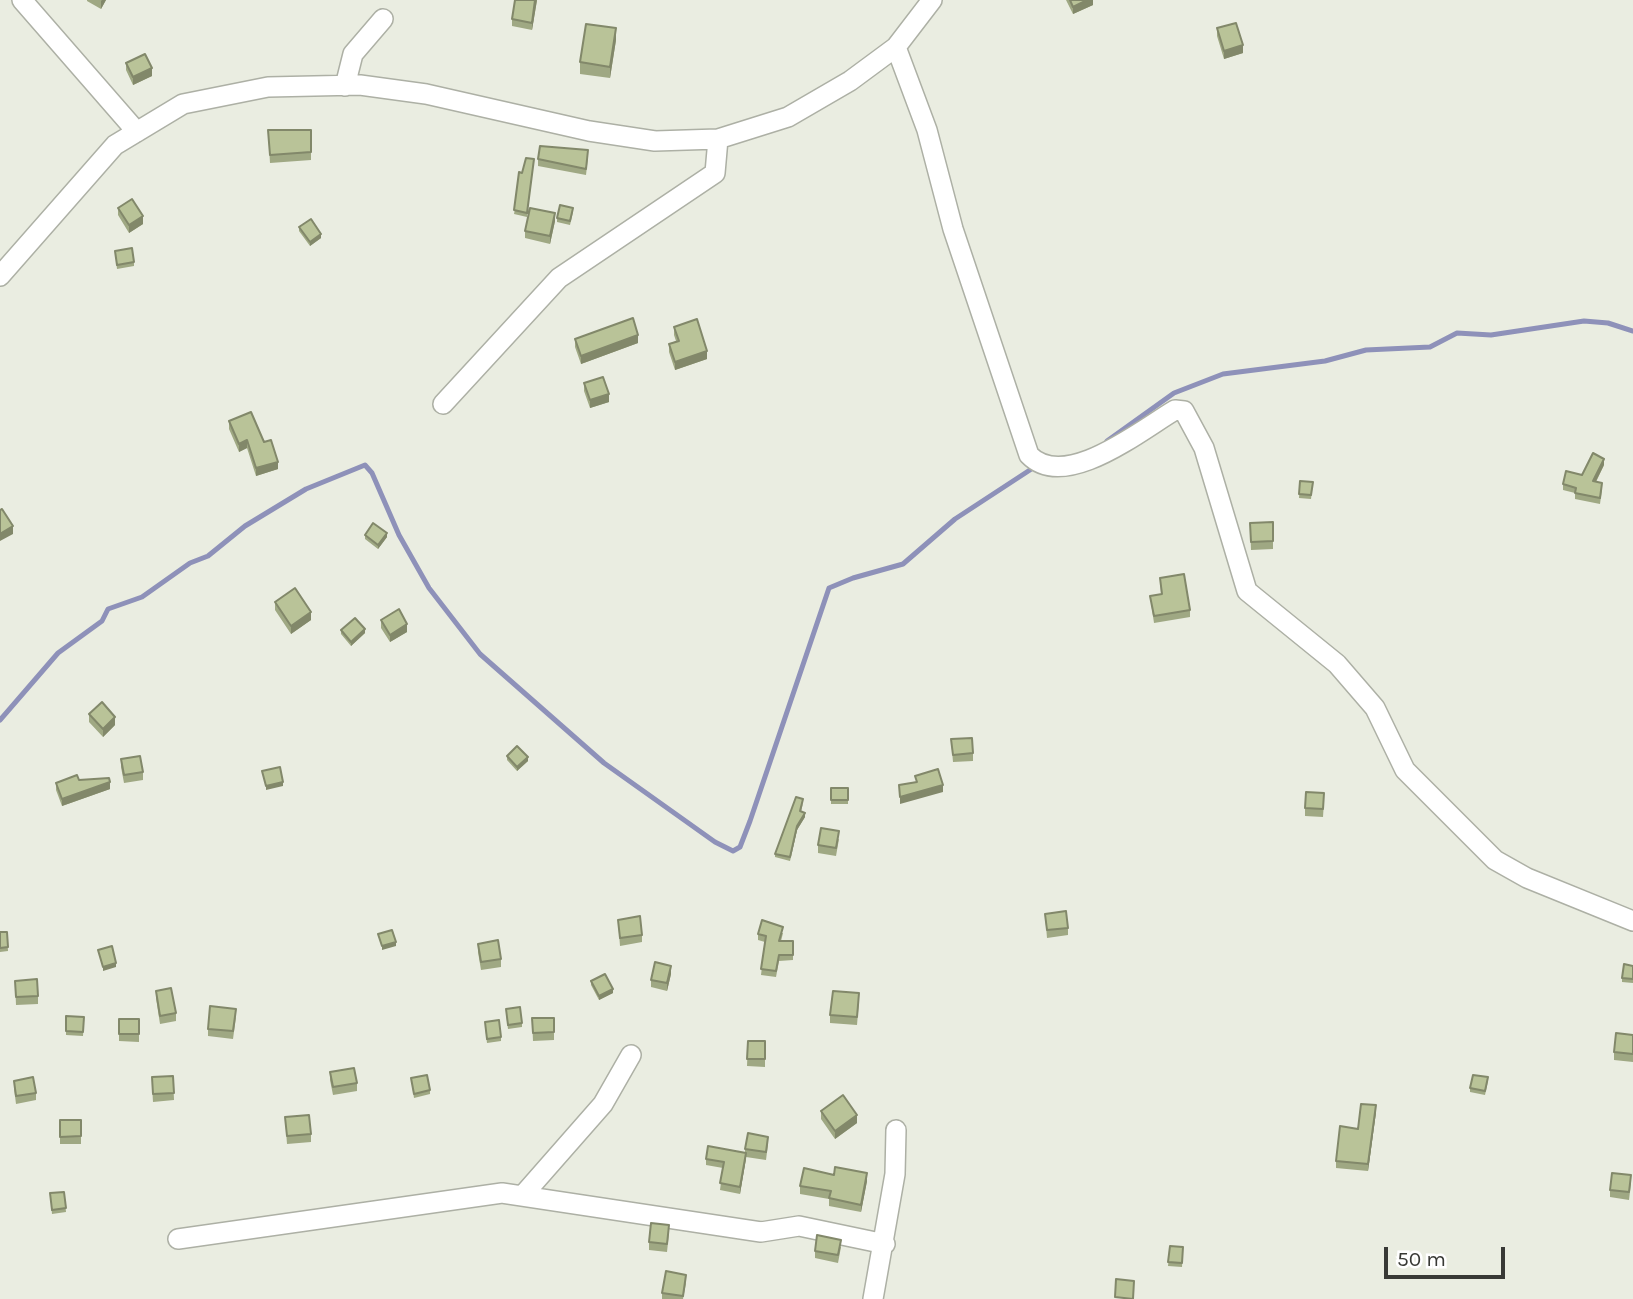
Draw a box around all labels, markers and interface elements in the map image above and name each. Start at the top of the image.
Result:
scale bar [1388,1232,1509,1276]
text: 50 m [1397,1247,1446,1271]

